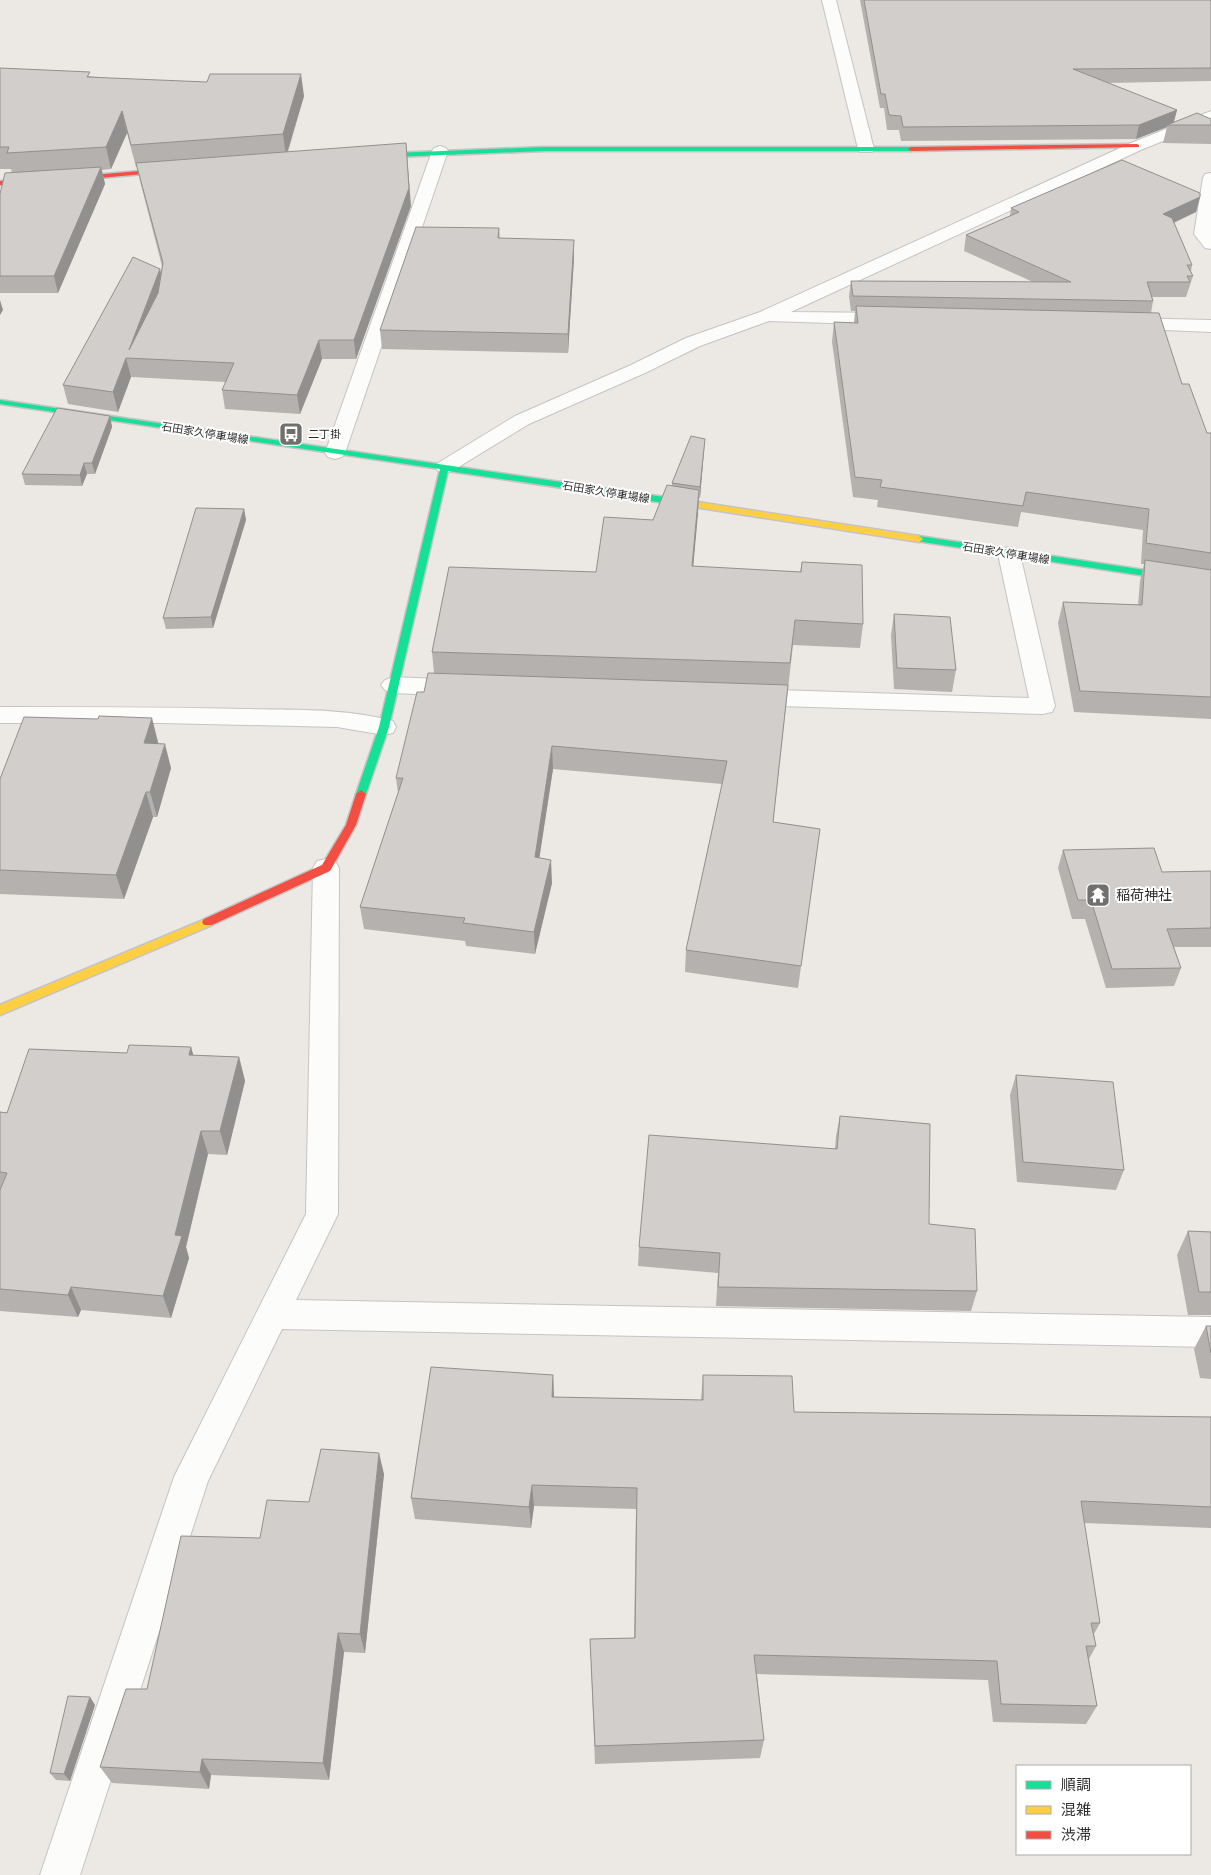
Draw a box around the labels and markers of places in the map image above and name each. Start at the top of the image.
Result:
bus stop icon: 二丁掛 [278,421,304,447]
place label: 二丁掛 [308,426,341,441]
temple icon: 稲荷神社 [1085,882,1111,908]
place label: 稲荷神社 [1116,885,1172,904]

